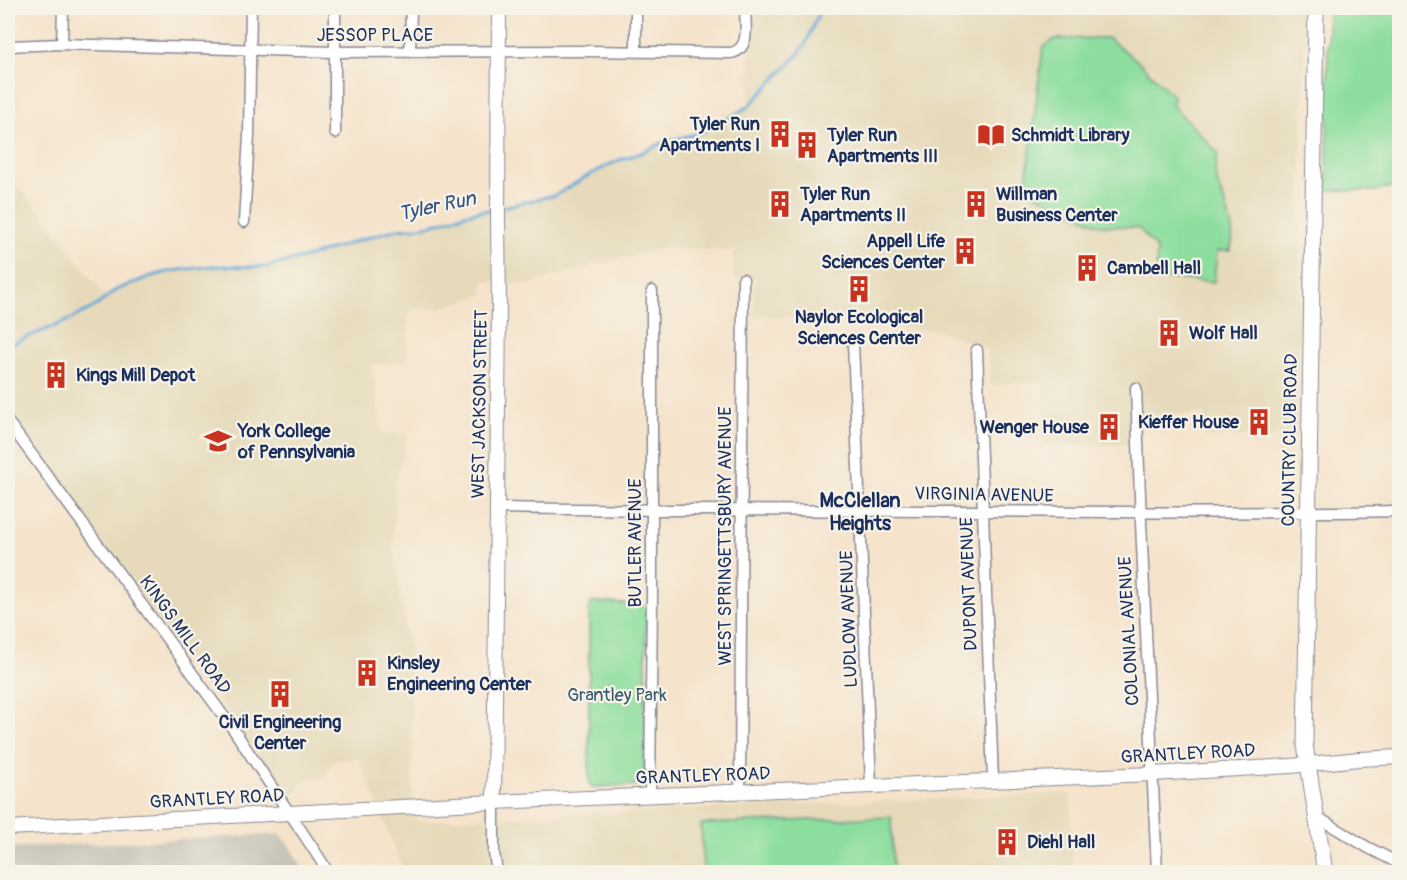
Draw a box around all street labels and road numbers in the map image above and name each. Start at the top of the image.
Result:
street label: JESSOP PLACE [317,24,433,47]
street label: WEST JACKSON STREET [467,309,493,499]
street label: COUNTRY CLUB ROAD [1277,353,1303,527]
street label: WEST SPRINGETTSBURY AVENUE [714,406,737,666]
street label: BUTLER AVENUE [624,478,647,608]
street label: VIRGINIA AVENUE [914,482,1054,508]
street label: DUPONT AVENUE [955,517,983,651]
street label: LUDLOW AVENUE [835,550,863,688]
street label: COLONIAL AVENUE [1114,556,1144,706]
street label: KINGS MILL ROAD [134,571,236,699]
street label: GRANTLEY ROAD [1120,739,1256,769]
street label: GRANTLEY ROAD [635,762,771,790]
street label: GRANTLEY ROAD [149,784,285,814]

